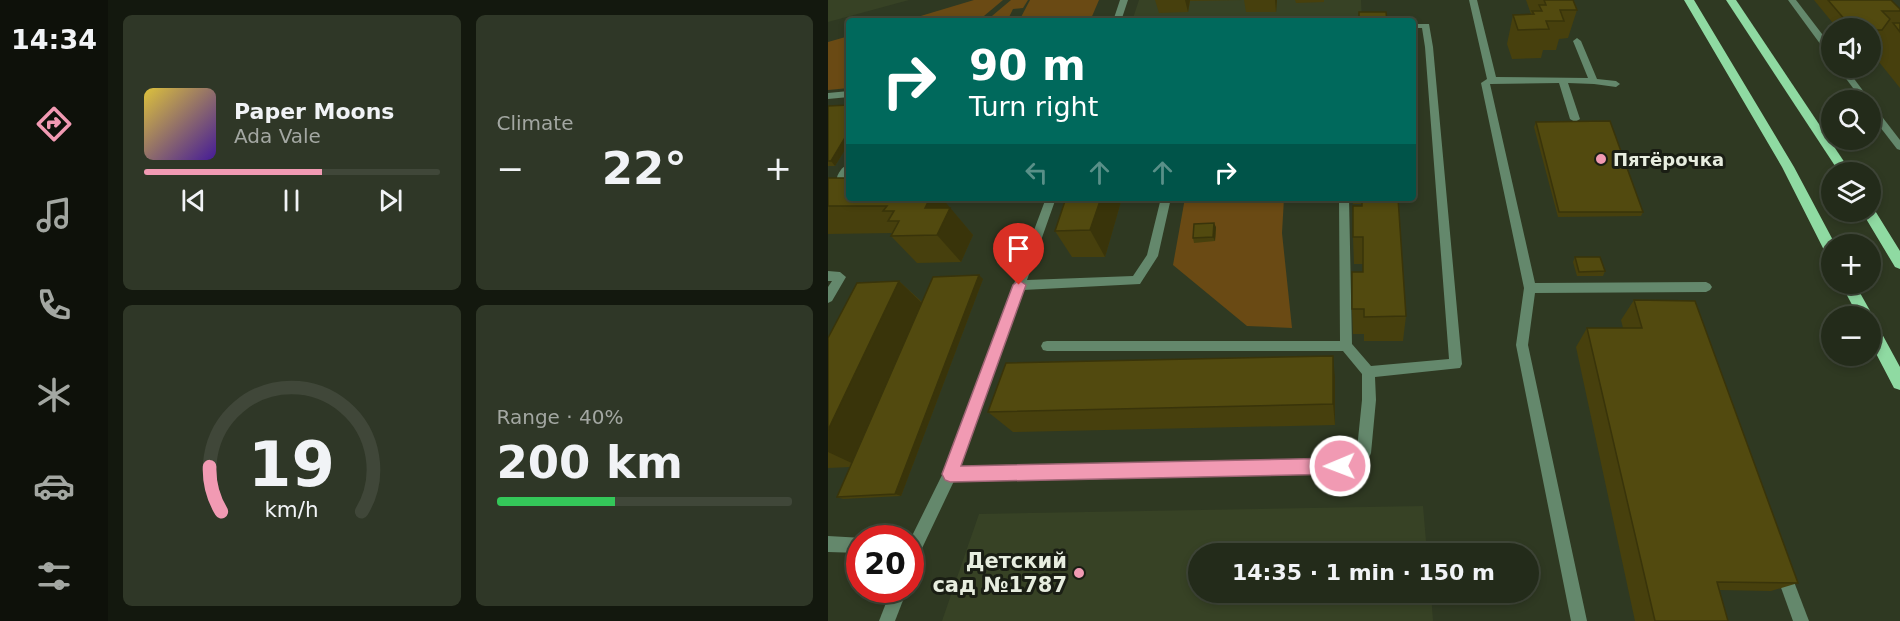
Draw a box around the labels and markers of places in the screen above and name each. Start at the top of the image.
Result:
place label: Пятёрочка [1613,149,1724,170]
marker: Пятёрочка [1594,152,1608,166]
pin [993,223,1044,285]
place label: Детский сад №1787 [932,549,1067,597]
marker: Детский сад №1787 [1072,566,1086,580]

